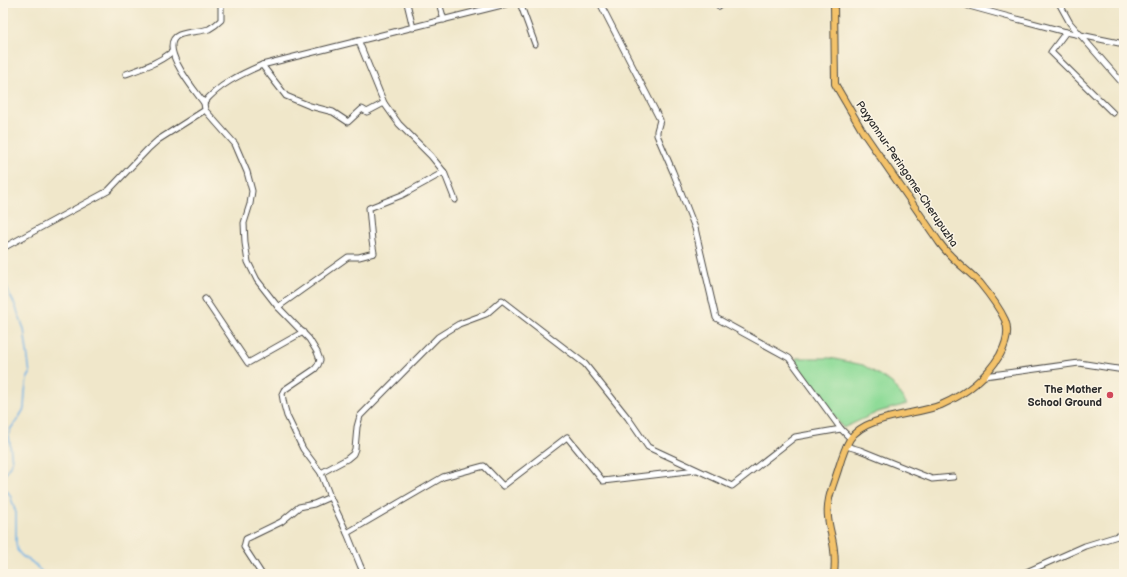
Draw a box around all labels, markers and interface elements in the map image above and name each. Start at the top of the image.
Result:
street label: Payyannur-Peringome-Cherupuzha [853,99,961,249]
place label: The Mother School Ground [1028,383,1103,409]
marker: The Mother School Ground [1105,390,1115,400]

